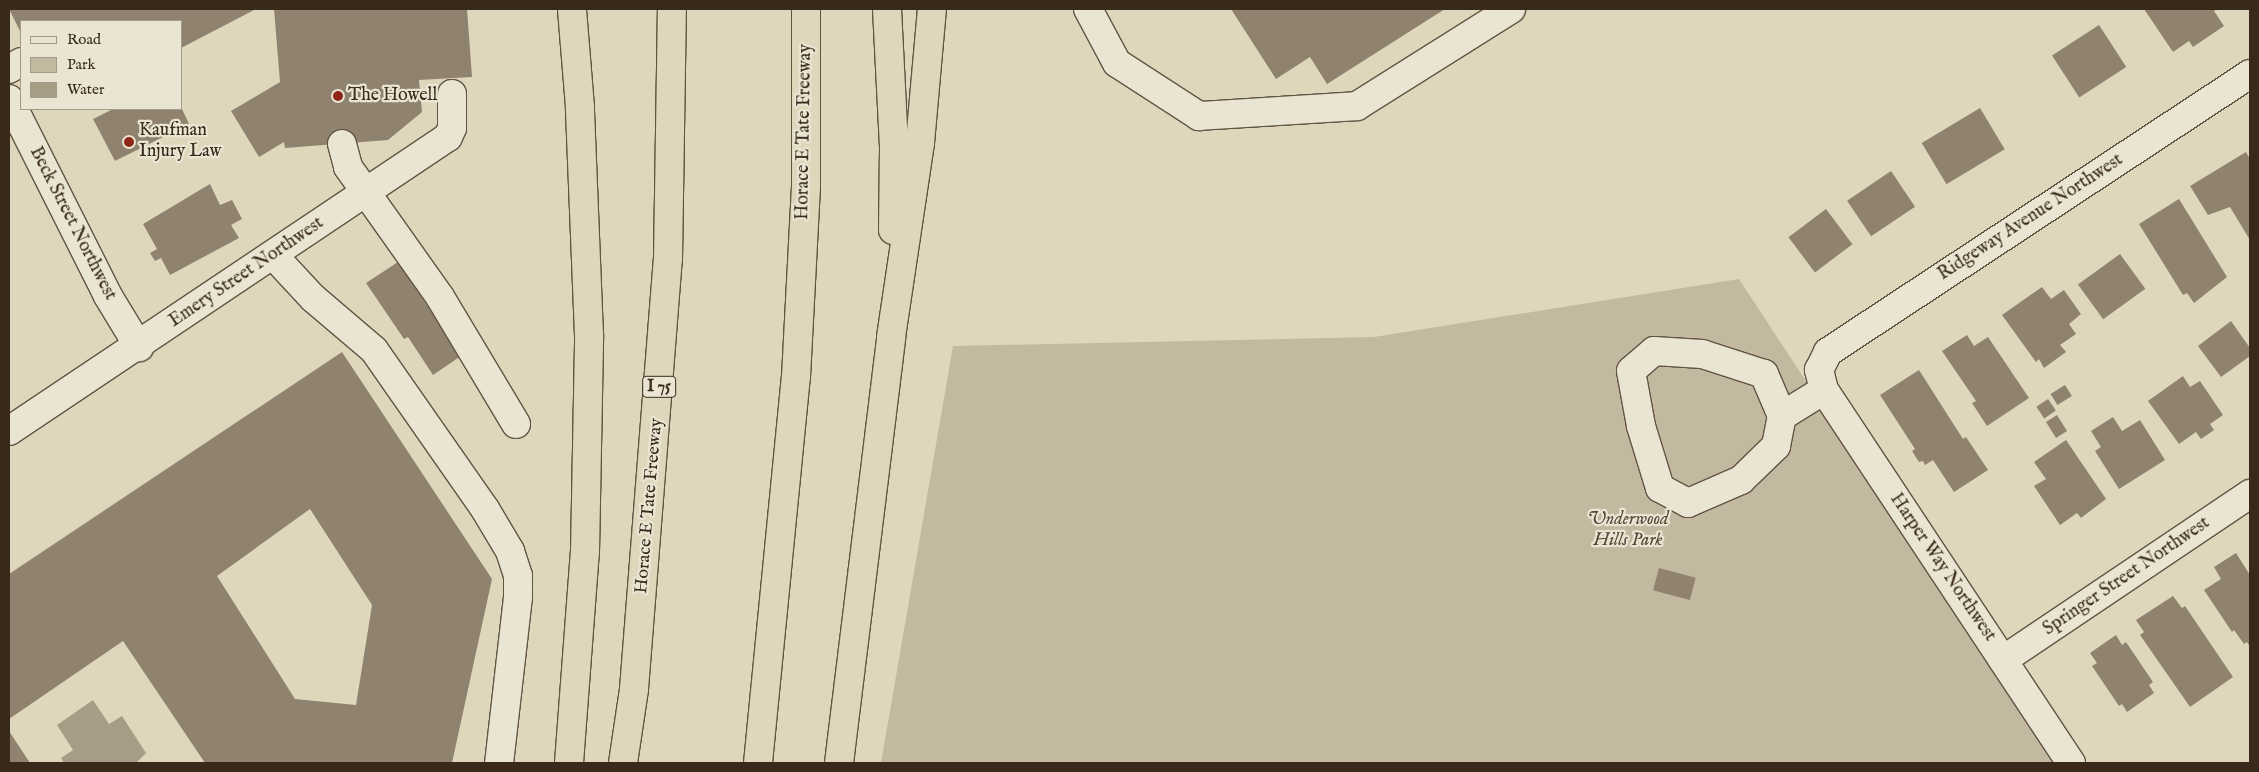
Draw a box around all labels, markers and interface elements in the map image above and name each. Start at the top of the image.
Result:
legend [20,20,182,110]
text: Road [67,30,101,49]
street label: Horace E Tate Freeway [793,44,817,220]
text: Park [67,55,96,74]
text: Water [67,80,104,99]
place label: The Howell [348,85,437,107]
marker: The Howell [332,90,344,102]
place label: Kaufman Injury Law [139,121,221,163]
marker: Kaufman Injury Law [123,136,135,148]
street label: Beck Street Northwest [24,144,120,304]
street label: Ridgeway Avenue Northwest [1934,150,2128,286]
street label: Emery Street Northwest [166,213,328,333]
road number: I 75 [642,374,676,401]
street label: Horace E Tate Freeway [632,417,668,595]
street label: Harper Way Northwest [1884,490,2000,646]
park label: Underwood Hills Park [1587,510,1669,552]
street label: Springer Street Northwest [2040,513,2214,641]

